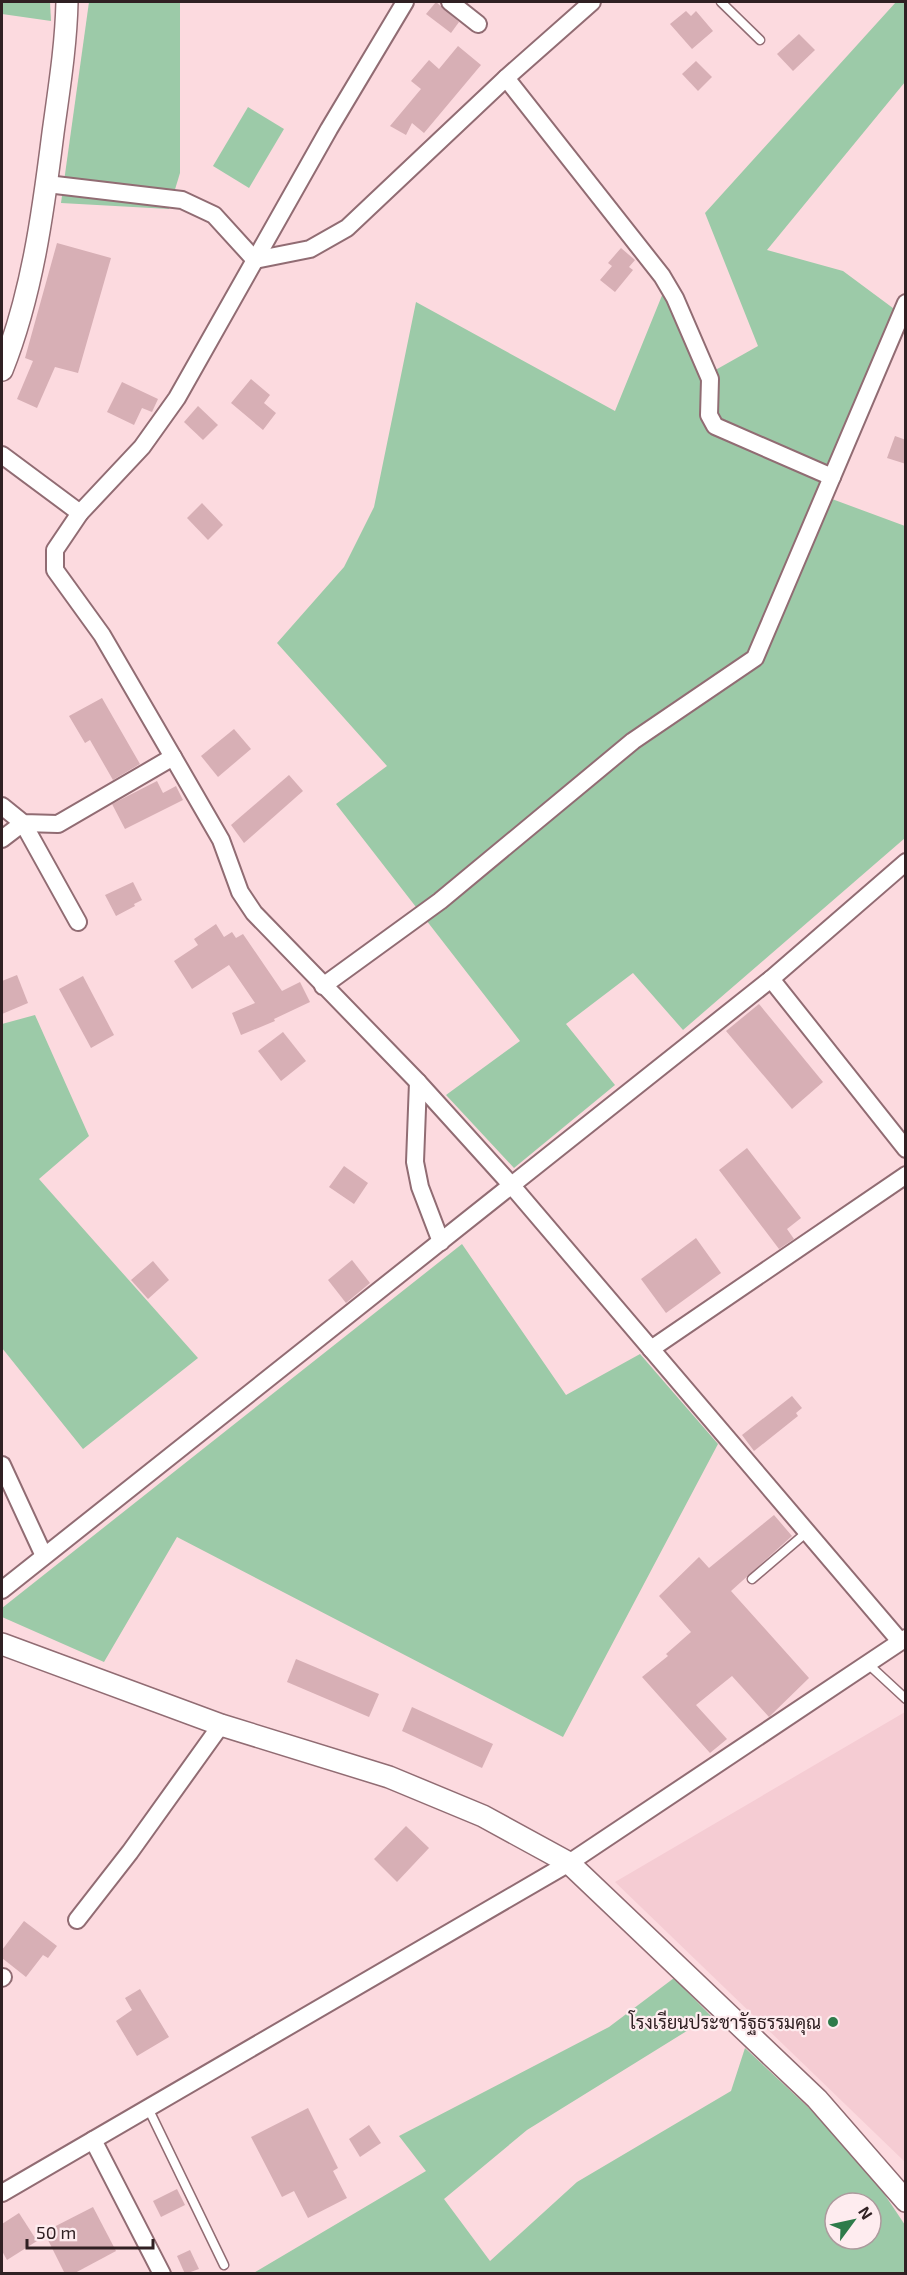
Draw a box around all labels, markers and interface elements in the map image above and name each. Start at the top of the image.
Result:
place label: โรงเรียนประชารัฐธรรมคุณ [628,2010,821,2035]
marker: โรงเรียนประชารัฐธรรมคุณ [826,2015,840,2029]
north arrow [823,2191,883,2251]
text: N [855,2203,877,2223]
scale bar [27,2212,153,2250]
text: 50 m [36,2221,76,2243]

